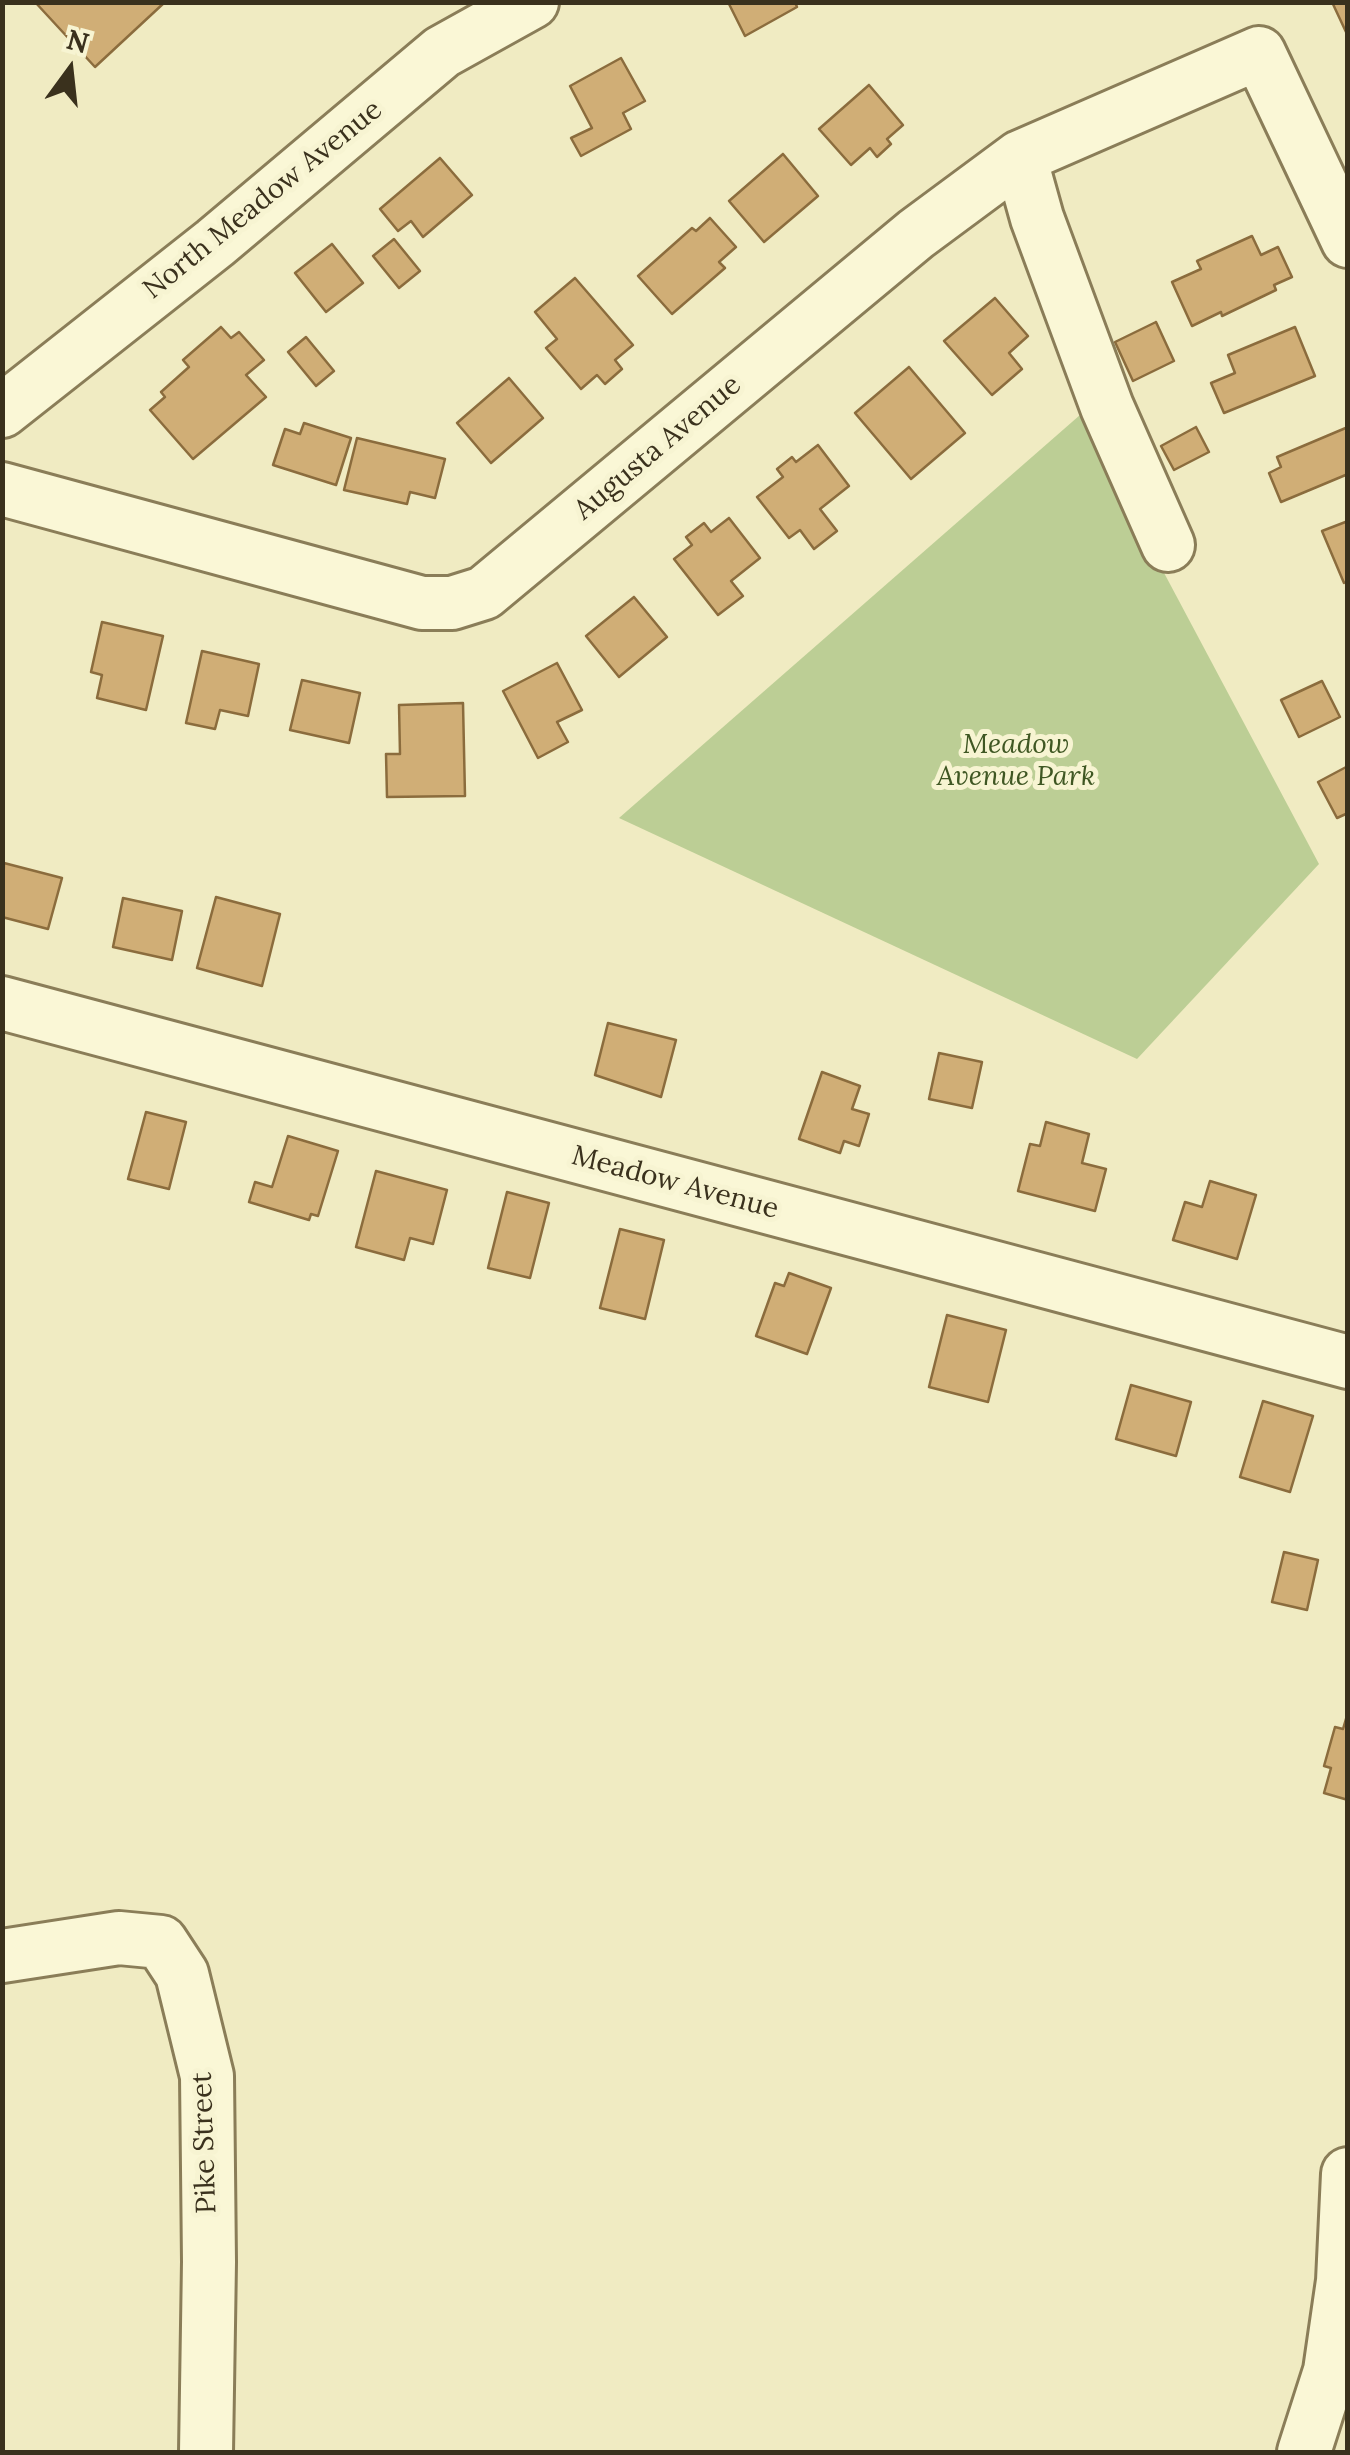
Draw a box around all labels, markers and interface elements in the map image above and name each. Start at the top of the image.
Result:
north arrow [20,20,120,120]
text: N [63,21,93,61]
street label: North Meadow Avenue [137,93,389,307]
street label: Augusta Avenue [568,369,748,527]
park label: Meadow Avenue Park [937,728,1095,794]
street label: Meadow Avenue [568,1139,782,1227]
street label: Pike Street [186,2072,224,2214]

